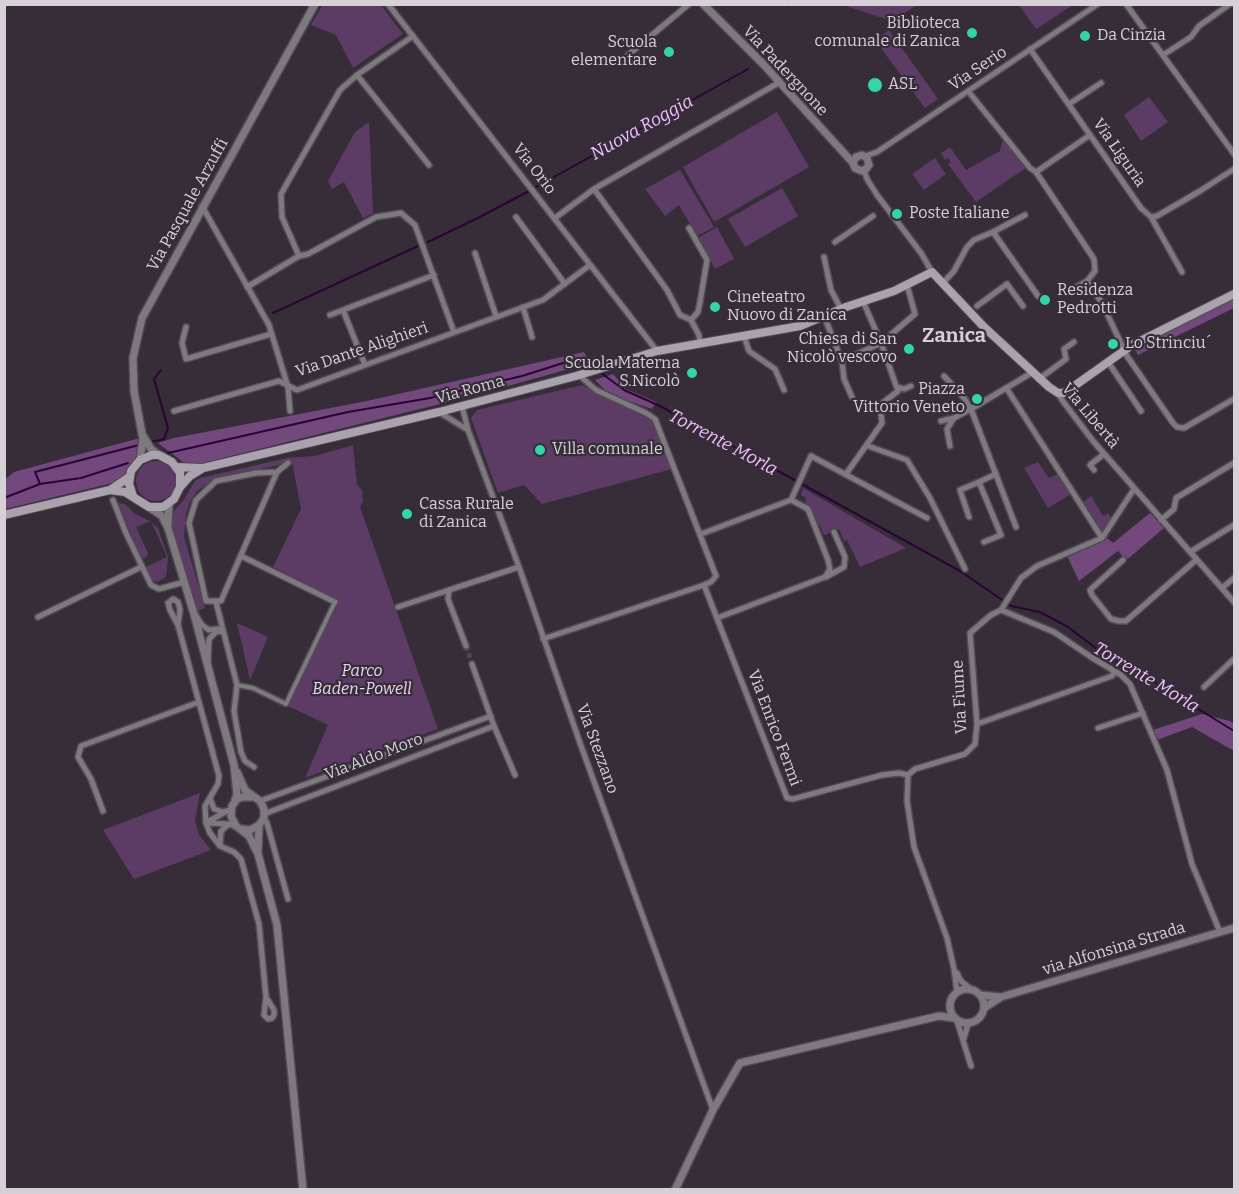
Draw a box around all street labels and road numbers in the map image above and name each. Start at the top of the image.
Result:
street label: Via Padergnone [738,22,832,120]
street label: Via Serio [945,43,1011,95]
street label: Via Liguria [1088,115,1150,191]
street label: Via Pasquale Arzuffi [144,135,232,275]
street label: Via Orio [508,140,560,198]
street label: Via Dante Alighieri [293,318,431,382]
street label: Via Roma [434,372,506,408]
street label: Via Libertà [1057,379,1123,453]
street label: Via Fiume [948,659,972,735]
street label: Via Enrico Fermi [743,667,805,789]
street label: Via Stezzano [572,702,622,796]
street label: Via Aldo Moro [322,729,426,785]
street label: via Alfonsina Strada [1040,918,1188,980]

